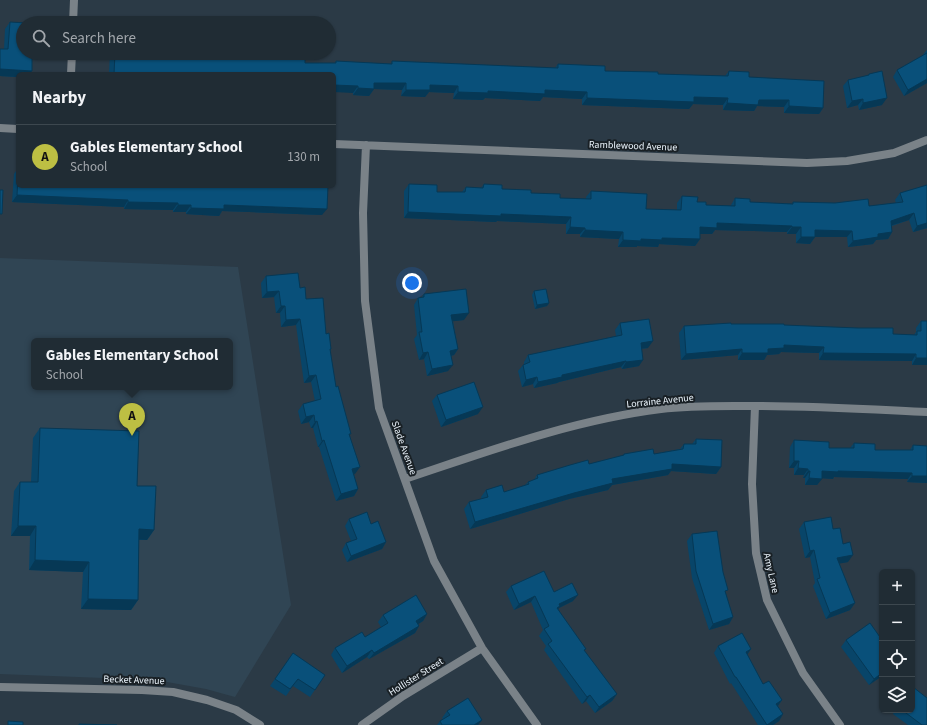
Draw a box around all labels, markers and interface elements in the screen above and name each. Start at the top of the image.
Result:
search box [16,16,336,60]
icon: search [30,27,52,49]
text: Search here [62,28,136,49]
text: Nearby [32,86,86,110]
text: Gables Elementary School [70,137,242,158]
street label: Ramblewood Avenue [589,137,677,155]
text: A [41,148,49,166]
text: 130 m [287,148,320,166]
text: School [70,158,107,176]
your location [402,273,422,293]
popup [31,338,233,390]
text: Gables Elementary School [46,345,218,366]
text: School [46,366,83,384]
street label: Lorraine Avenue [626,391,694,411]
pin: A [119,403,145,436]
street label: Slade Avenue [388,419,420,477]
street label: Amy Lane [760,552,782,594]
map controls [879,569,915,713]
button: + [879,569,915,605]
button: − [879,605,915,641]
button: locate [879,641,915,677]
street label: Hollister Street [386,654,447,699]
street label: Becket Avenue [103,672,165,688]
button: layers [879,677,915,713]

